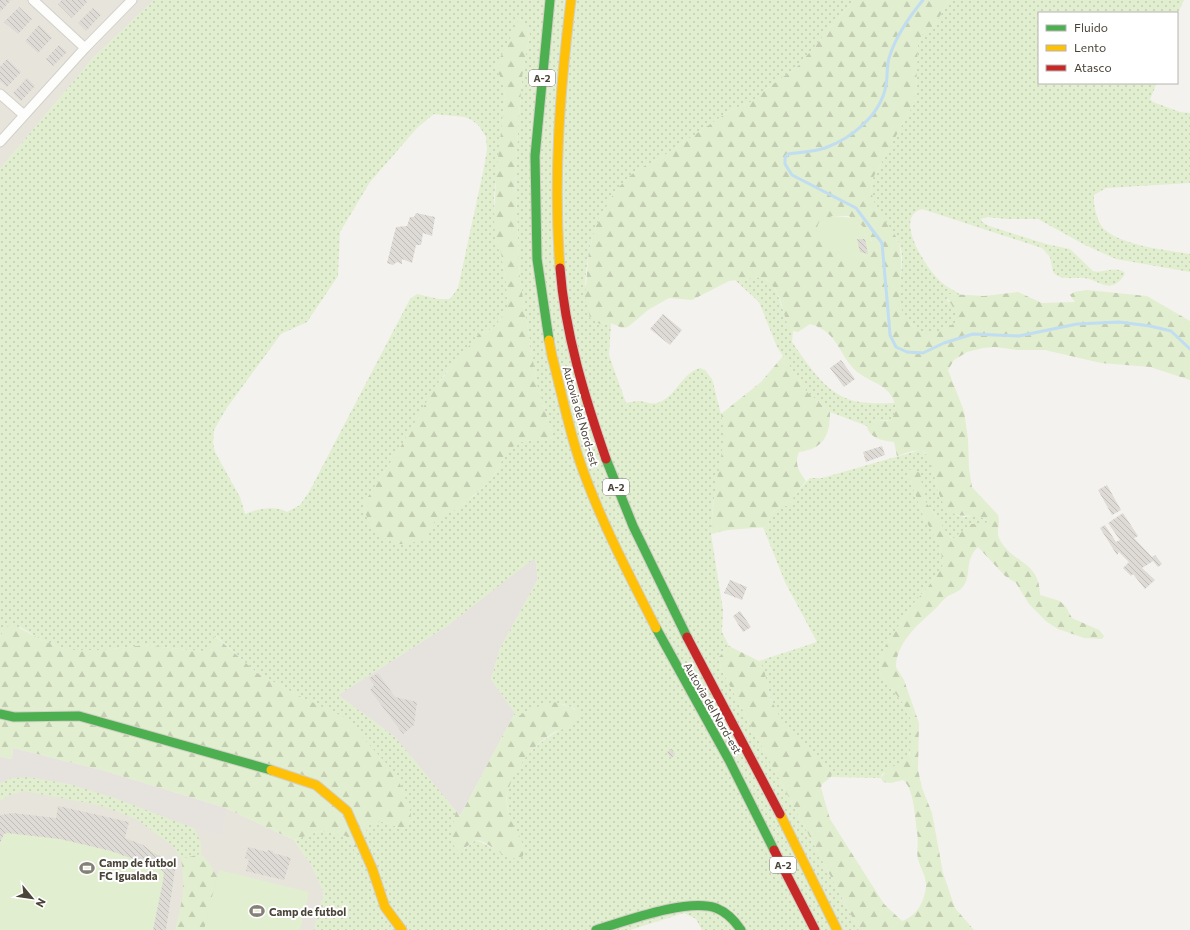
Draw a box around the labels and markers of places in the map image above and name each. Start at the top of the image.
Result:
place label: Camp de futbol FC Igualada [99,856,176,882]
sports icon: Camp de futbol FC Igualada [78,859,96,877]
sports icon: Camp de futbol [248,902,266,920]
place label: Camp de futbol [269,905,346,918]

